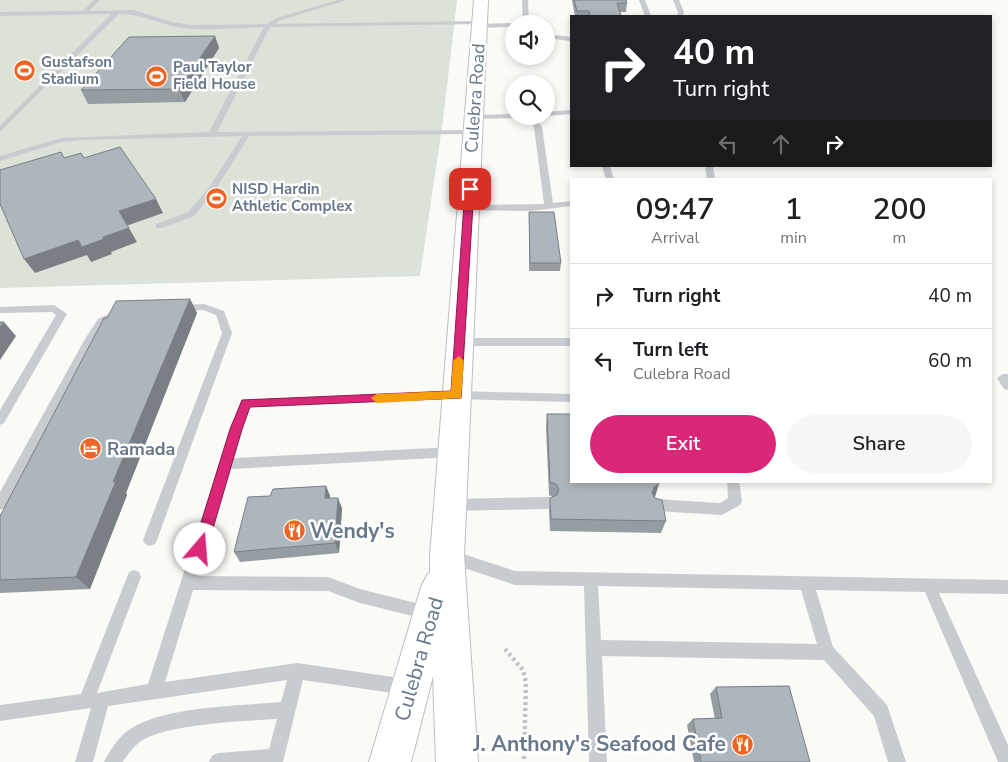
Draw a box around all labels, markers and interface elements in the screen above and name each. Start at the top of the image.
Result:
map controls [505,15,555,125]
button: sound [505,15,555,65]
text: 40 m [673,29,755,76]
icon: right [590,35,655,100]
street label: Culebra Road [459,42,491,154]
place label: Gustafson Stadium [41,52,112,89]
place label: Paul Taylor Field House [173,57,256,94]
sports icon: Gustafson Stadium [13,59,37,83]
sports icon: Paul Taylor Field House [145,64,169,88]
text: Turn right [673,74,769,104]
button: search [505,75,555,125]
icon: left [714,130,742,158]
icon: ahead [767,130,795,158]
icon: right [820,130,848,158]
pin [449,168,491,210]
icon: arrive [456,175,484,203]
place label: NISD Hardin Athletic Complex [232,179,353,216]
sports icon: NISD Hardin Athletic Complex [204,186,228,210]
text: 09:47 [636,189,715,230]
text: 1 [785,189,803,230]
text: 200 [872,189,926,230]
text: Arrival [651,227,699,249]
text: min [780,227,807,249]
text: m [893,227,906,249]
icon: right [590,282,618,310]
text: Turn right [633,283,720,309]
text: 40 m [928,283,972,309]
text: Turn left [633,337,708,363]
icon: left [590,347,618,375]
text: 60 m [928,348,972,374]
text: Culebra Road [633,363,731,385]
button: Exit [590,415,776,473]
button: Share [786,415,972,473]
hotel icon: Ramada [79,437,103,461]
place label: Ramada [107,437,175,461]
place label: Wendy's [310,517,395,545]
restaurant icon: Wendy's [282,519,306,543]
position arrow [173,522,225,574]
street label: Culebra Road [388,594,450,724]
place label: J. Anthony's Seafood Cafe [472,730,726,758]
restaurant icon: J. Anthony's Seafood Cafe [730,732,754,756]

